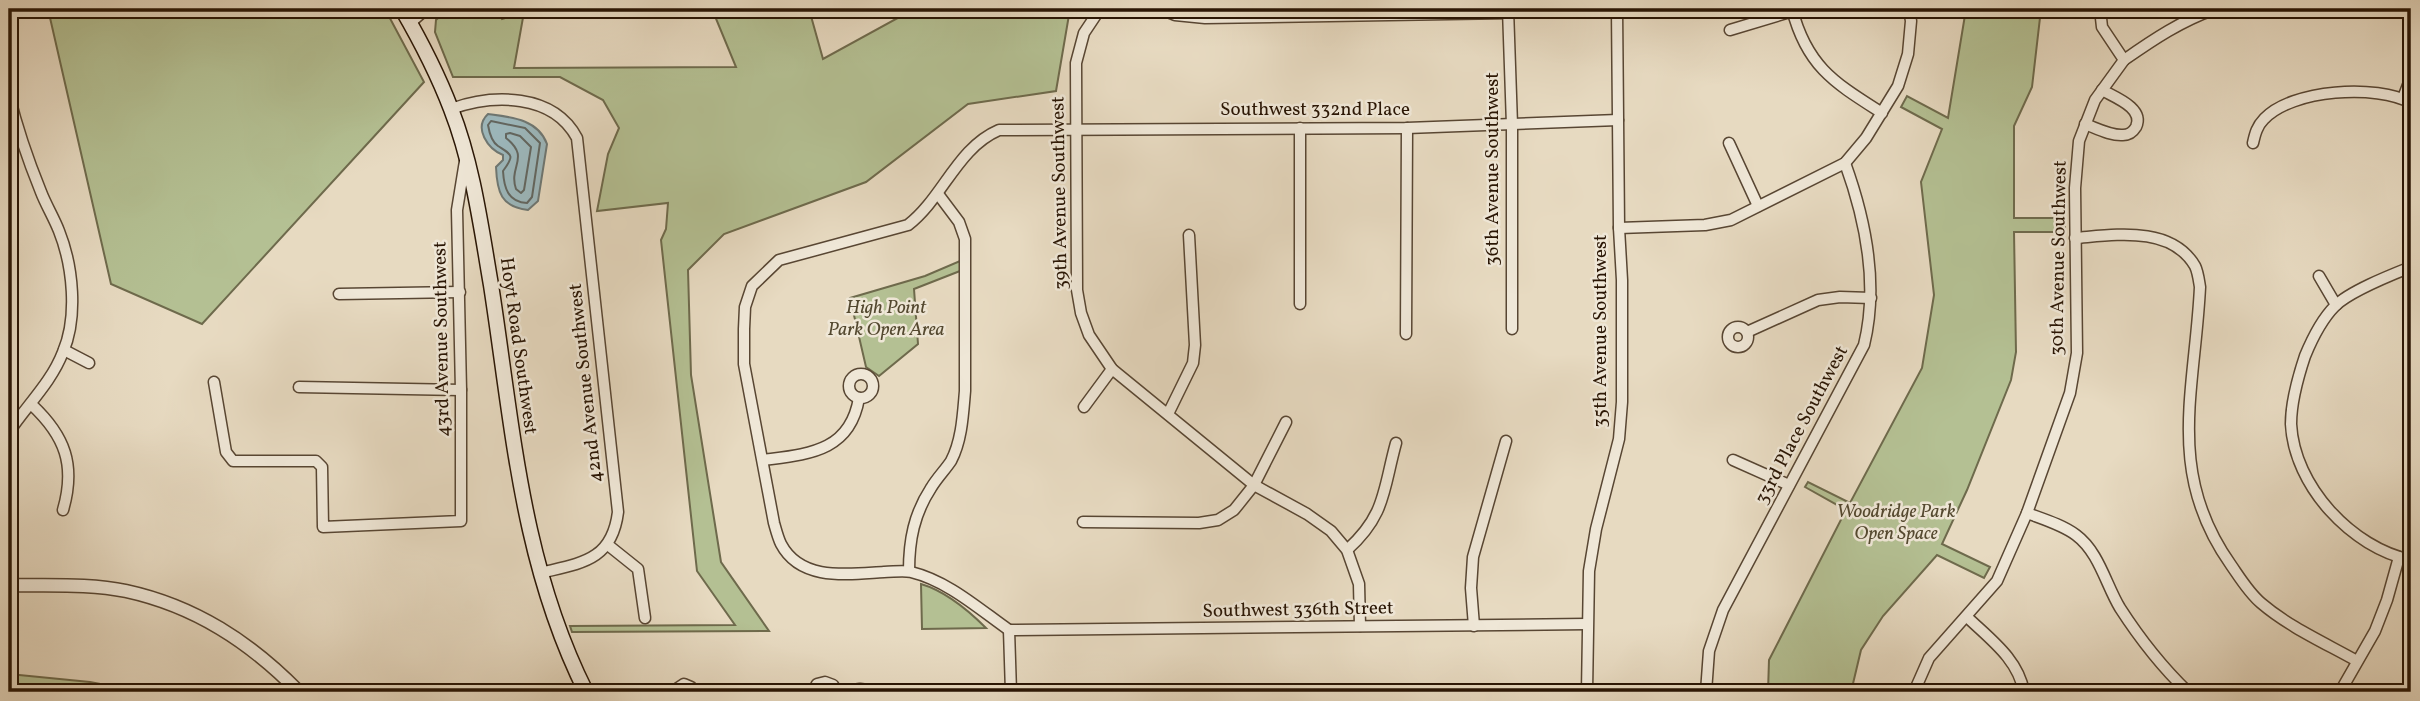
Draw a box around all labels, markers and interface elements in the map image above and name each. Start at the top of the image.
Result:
street label: 36th Avenue Southwest [1480,72,1506,266]
street label: 39th Avenue Southwest [1045,96,1075,290]
street label: Southwest 332nd Place [1220,97,1410,123]
street label: 30th Avenue Southwest [2044,160,2074,356]
street label: 35th Avenue Southwest [1588,234,1614,428]
street label: 43rd Avenue Southwest [427,241,457,437]
street label: Hoyt Road Southwest [493,256,543,437]
street label: 42nd Avenue Southwest [563,282,609,484]
park label: High Point Park Open Area [827,295,945,343]
street label: 33rd Place Southwest [1749,341,1855,509]
park label: Woodridge Park Open Space [1837,499,1956,547]
street label: Southwest 336th Street [1202,595,1394,625]

